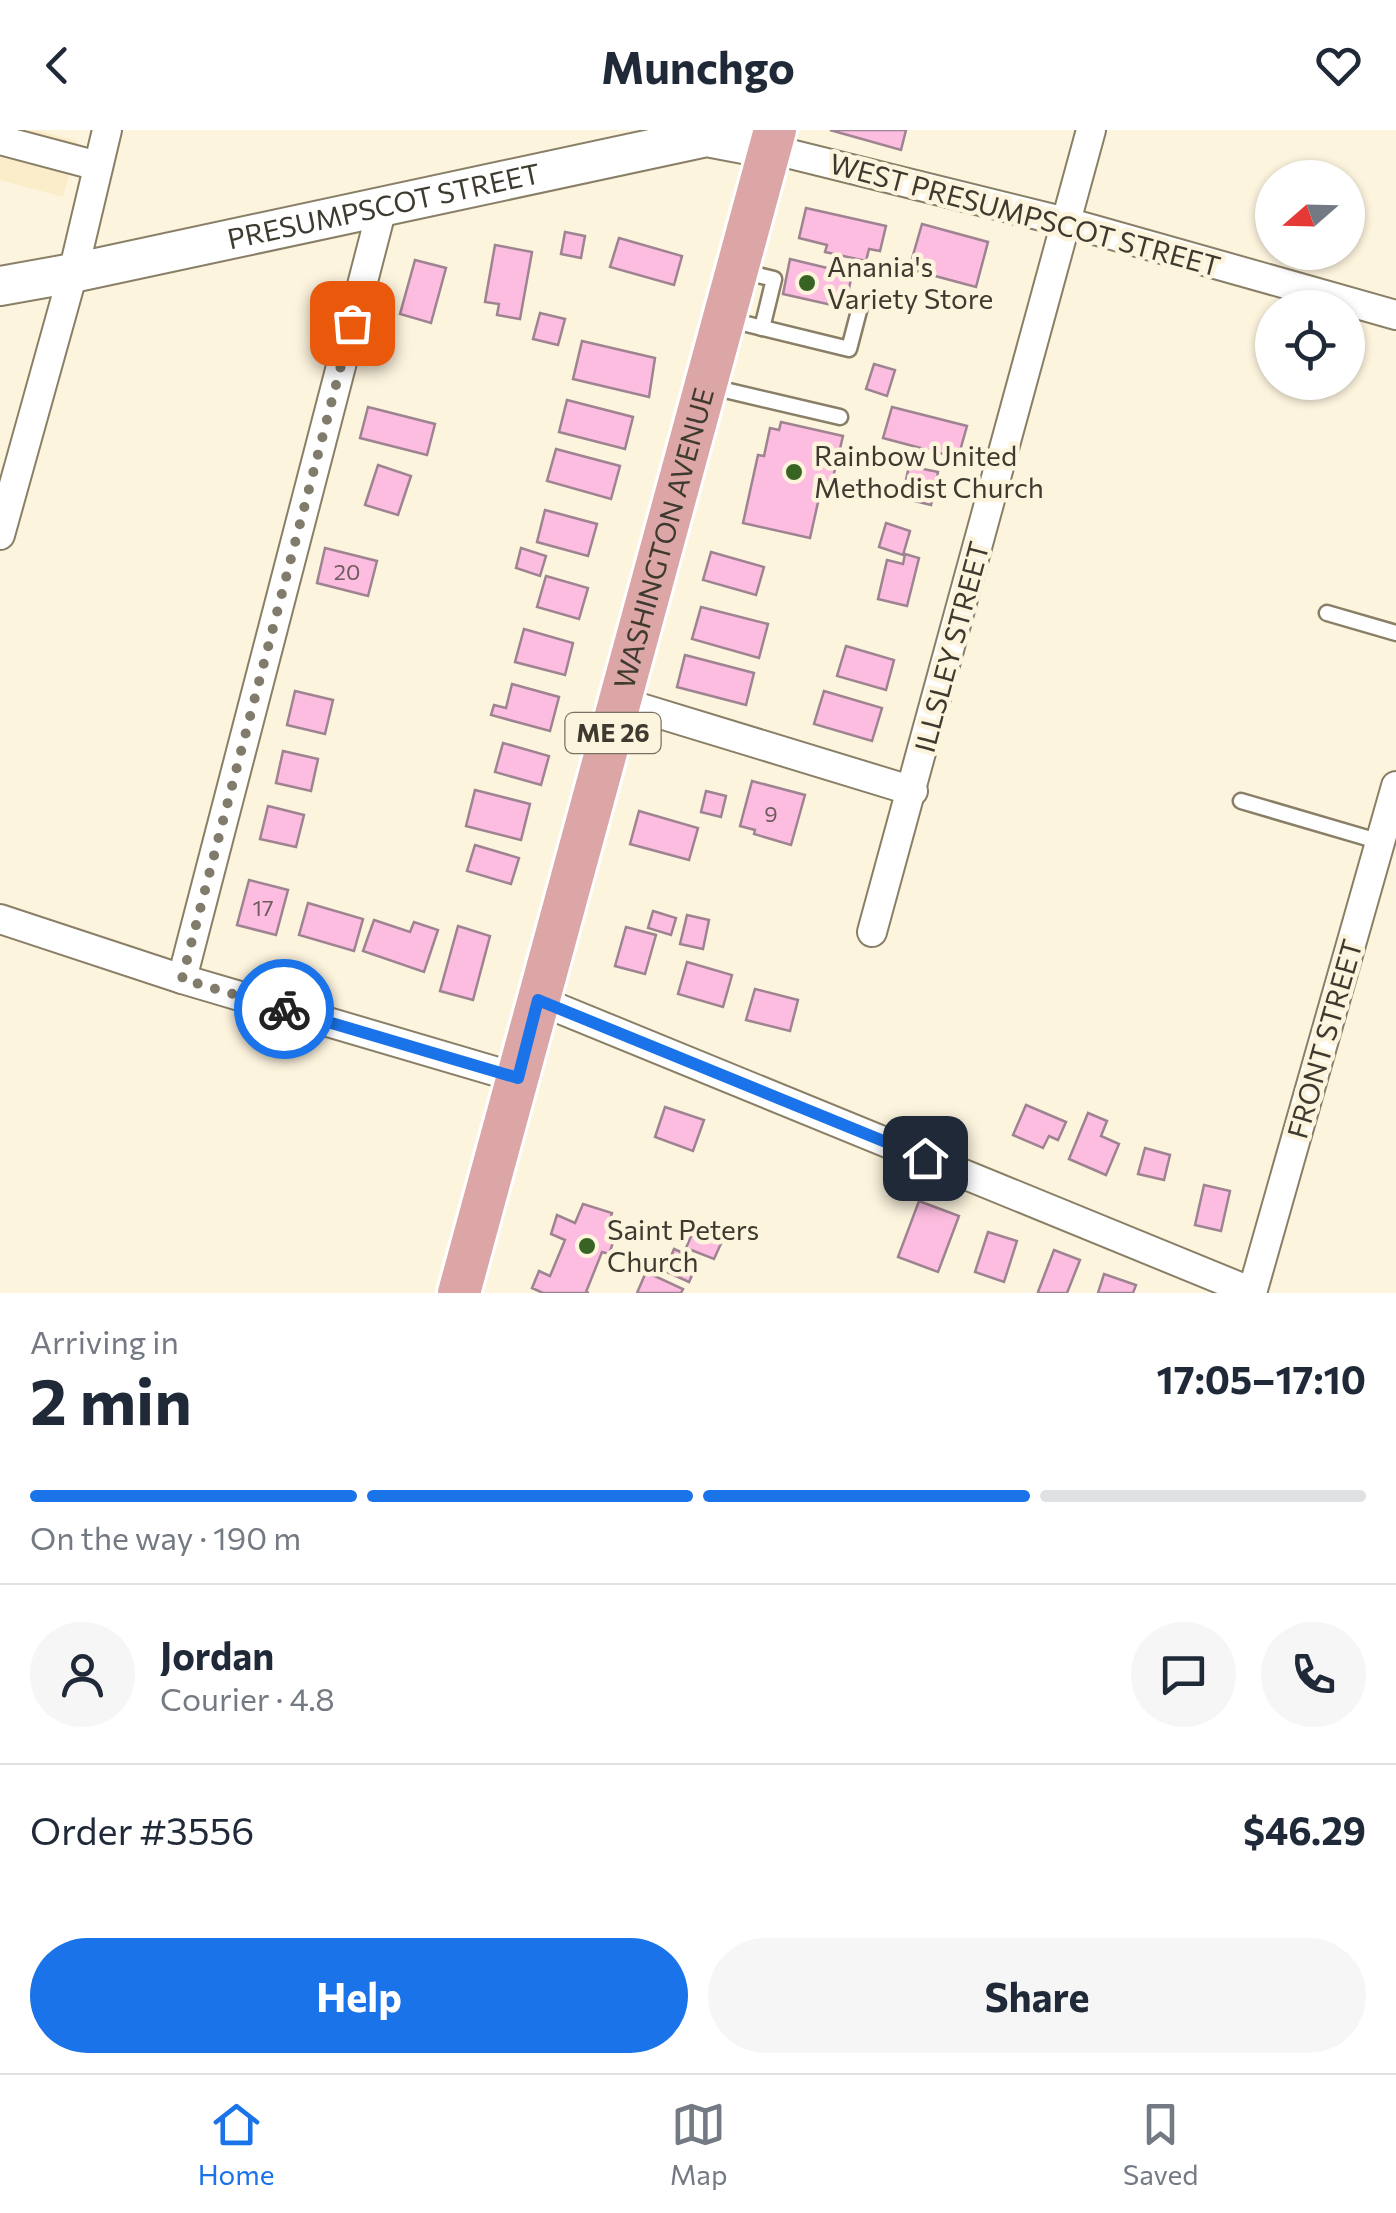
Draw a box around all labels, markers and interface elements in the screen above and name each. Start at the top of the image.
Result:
icon: back [30,38,85,93]
text: Munchgo [601,38,795,93]
icon: heart [1311,38,1366,93]
street label: WEST PRESUMPSCOT STREET [826,145,1224,283]
street label: PRESUMPSCOT STREET [224,155,543,255]
north arrow [1255,160,1365,270]
map controls [1255,160,1365,400]
place label: Anania's Variety Store [827,249,993,315]
marker: Anania's Variety Store [796,272,818,294]
pin [310,281,395,366]
button: locate [1255,290,1365,400]
icon: bag [325,296,380,351]
street label: WASHINGTON AVENUE [606,384,720,692]
place label: Rainbow United Methodist Church [814,438,1044,504]
marker: Rainbow United Methodist Church [783,461,805,483]
street label: ILLSLEY STREET [907,538,995,756]
house number: 20 [334,558,360,585]
road number: ME 26 [566,713,660,753]
house number: 9 [764,800,778,827]
house number: 17 [252,894,274,921]
street label: FRONT STREET [1279,935,1369,1142]
courier [234,959,334,1059]
icon: bike [257,982,312,1037]
pin [883,1116,968,1201]
icon: home [898,1131,953,1186]
place label: Saint Peters Church [607,1212,759,1278]
marker: Saint Peters Church [576,1235,598,1257]
text: Arriving in [30,1321,179,1361]
text: 17:05–17:10 [1157,1355,1366,1402]
text: 2 min [30,1359,192,1438]
text: On the way · 190 m [30,1517,301,1557]
button: person [30,1622,135,1727]
button: chat [1131,1622,1236,1727]
button: phone [1261,1622,1366,1727]
text: Jordan [160,1631,274,1678]
text: Courier · 4.8 [160,1678,335,1718]
text: Order #3556 [30,1806,254,1853]
text: $46.29 [1243,1806,1366,1853]
button: Help [30,1938,688,2053]
button: Share [708,1938,1366,2053]
tab: Home [198,2097,275,2191]
tab: Map [670,2097,728,2191]
tab: Saved [1123,2097,1198,2191]

